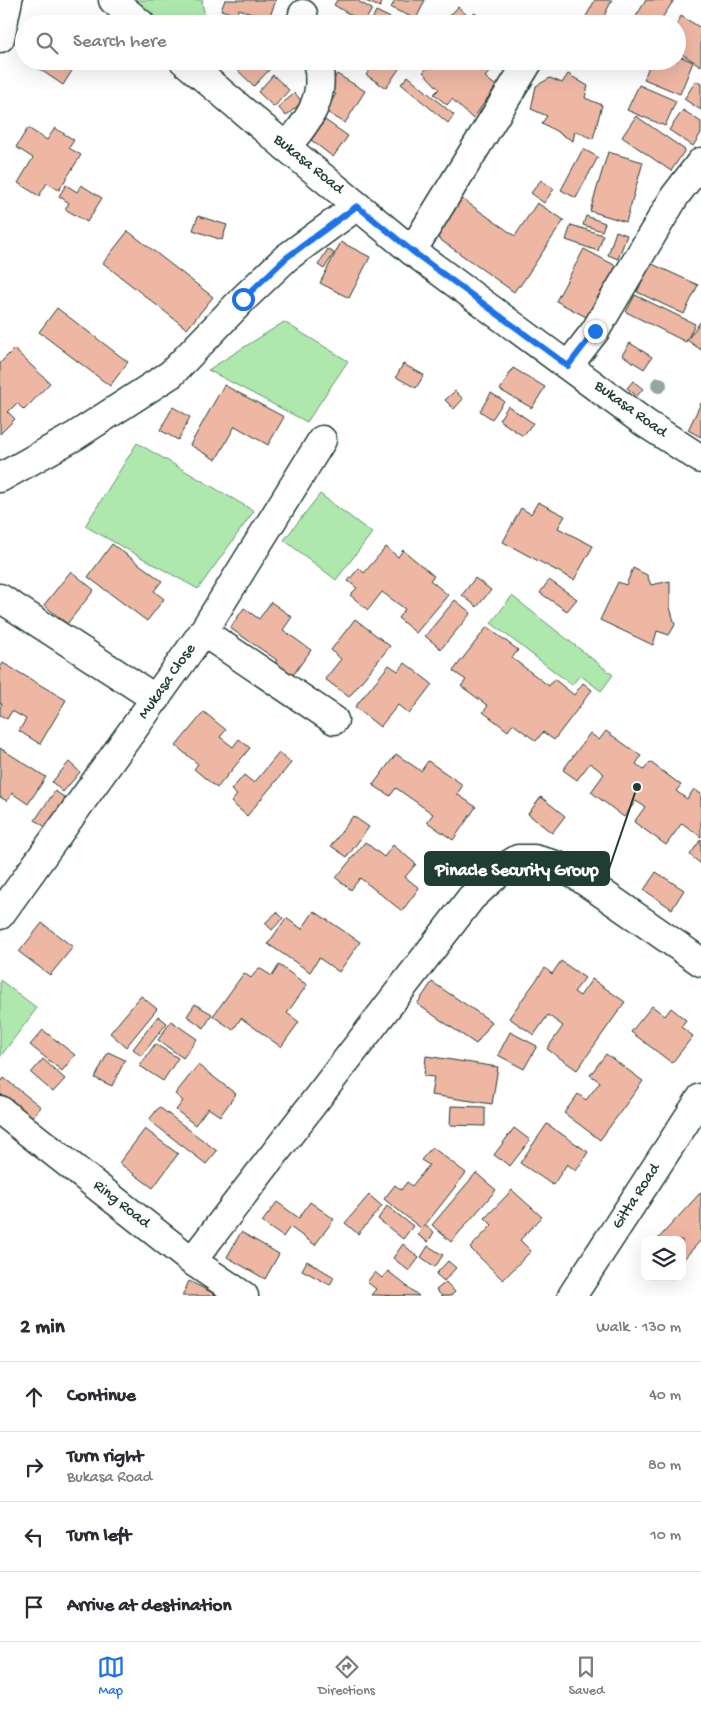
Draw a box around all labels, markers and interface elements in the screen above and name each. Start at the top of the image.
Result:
search box [15,15,686,70]
icon: search [33,29,61,57]
text: Search here [73,31,167,54]
street label: Bukasa Road [268,130,348,200]
route start [232,288,255,311]
route end [584,320,607,343]
street label: Bukasa Road [589,377,671,444]
street label: Mukasa Close [135,640,201,723]
callout: Pinacle Security Group [425,852,609,885]
text: Pinacle Security Group [434,861,599,882]
street label: Gitta Road [609,1159,666,1233]
street label: Ring Road [89,1177,155,1234]
map controls [641,1236,686,1281]
button: layers [641,1236,686,1281]
text: 2 min [20,1316,65,1341]
text: Walk · 130 m [596,1319,681,1338]
icon: ahead [20,1383,48,1411]
text: Continue [67,1385,136,1408]
text: 40 m [649,1387,681,1406]
text: Turn right [67,1446,143,1469]
icon: right [20,1453,48,1481]
text: 80 m [648,1457,681,1476]
text: Bukasa Road [67,1469,152,1488]
icon: left [20,1523,48,1551]
text: Turn left [67,1525,131,1548]
text: 10 m [650,1527,681,1546]
icon: arrive [20,1593,48,1621]
text: Arrive at destination [67,1595,231,1618]
tab: Map [97,1653,125,1700]
tab: Directions [318,1653,375,1700]
tab: Saved [568,1653,604,1700]

